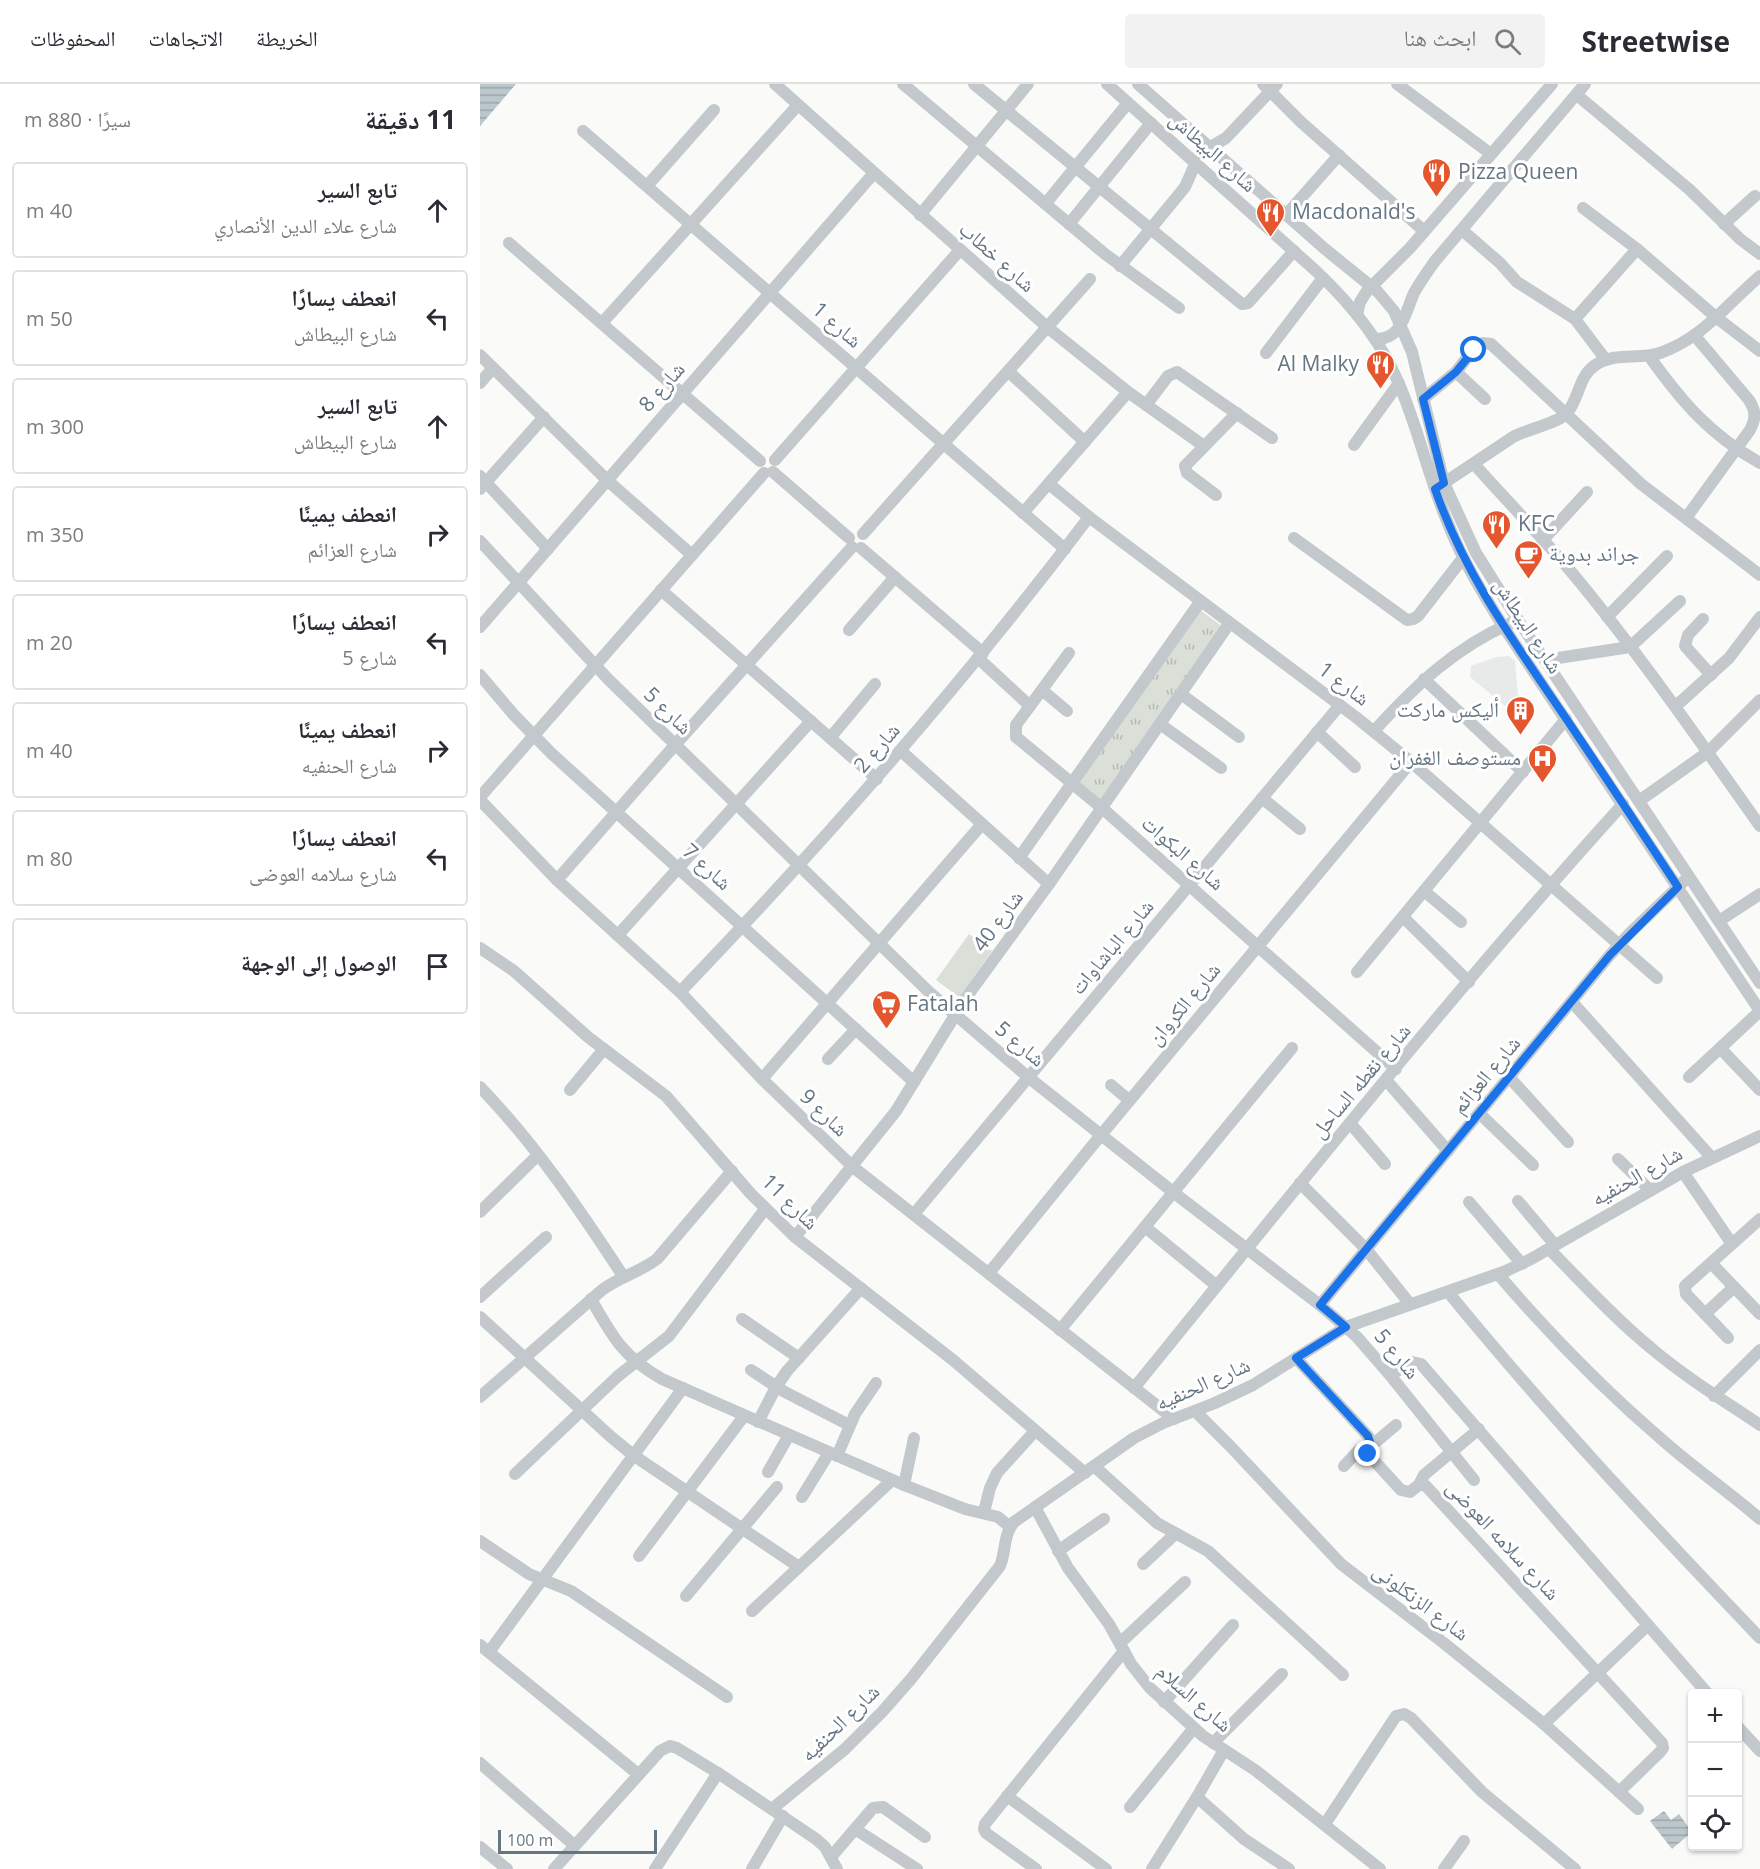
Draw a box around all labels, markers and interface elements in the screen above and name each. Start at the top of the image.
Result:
search box [1125,14,1545,68]
text: ابحث هنا [1404,22,1476,52]
text: Streetwise [1581,22,1730,60]
text: المحفوظات [30,24,115,52]
text: الاتجاهات [148,24,223,52]
text: الخريطة [256,24,318,52]
icon: search [1491,25,1524,58]
text: 11 دقيقة [365,101,456,137]
street label: شارع البيطاش [1164,105,1263,198]
text: سيرًا · 880 m [24,106,131,133]
restaurant icon: Pizza Queen [1421,156,1453,198]
place label: Pizza Queen [1458,157,1578,185]
text: تابع السير [318,174,397,204]
icon: ahead [421,194,454,227]
restaurant icon: Macdonald's [1255,196,1287,238]
text: 40 m [26,197,73,224]
place label: Macdonald's [1292,197,1415,225]
text: شارع علاء الدين الأنصاري [214,212,397,239]
street label: شارع خطاب [954,215,1042,298]
text: انعطف يسارًا [292,282,397,312]
street label: شارع 1 [807,295,869,354]
icon: left [421,302,454,335]
text: 50 m [26,305,73,332]
text: شارع البيطاش [294,320,397,347]
route start [1460,336,1486,362]
restaurant icon: Al Malky [1364,348,1396,390]
place label: Al Malky [1278,349,1359,377]
street label: شارع 8 [632,355,691,417]
text: تابع السير [318,390,397,420]
icon: ahead [421,410,454,443]
text: 300 m [26,413,84,440]
text: شارع البيطاش [294,428,397,455]
text: انعطف يمينًا [298,498,397,528]
restaurant icon: KFC [1481,508,1513,550]
place label: KFC [1518,509,1555,537]
icon: right [421,518,454,551]
text: 350 m [26,521,84,548]
text: شارع العزائم [308,536,397,563]
cafe icon: جراند بدوية [1512,538,1544,580]
place label: جراند بدوية [1549,539,1639,567]
street label: شارع البيطاش [1488,572,1570,679]
text: انعطف يسارًا [292,606,397,636]
icon: left [421,626,454,659]
text: 20 m [26,629,73,656]
text: شارع 5 [342,644,397,671]
street label: شارع 1 [1313,655,1376,712]
street label: شارع 5 [638,680,699,740]
building icon: أليكس ماركت [1504,694,1536,736]
place label: أليكس ماركت [1397,695,1499,723]
text: انعطف يمينًا [298,714,397,744]
street label: شارع 2 [847,716,906,778]
icon: right [421,734,454,767]
text: 40 m [26,737,73,764]
hospital icon: مستوصف الغفران [1526,742,1558,784]
place label: مستوصف الغفران [1389,743,1521,771]
text: شارع الحنفيه [302,752,397,779]
street label: شارع البكوات [1136,808,1231,896]
text: انعطف يسارًا [292,822,397,852]
street label: شارع 7 [677,837,738,896]
icon: left [421,842,454,875]
text: 80 m [26,845,73,872]
text: شارع سلامه العوضى [249,860,397,887]
street label: شارع 40 [965,884,1029,957]
street label: شارع الباشاوات [1063,893,1159,1000]
text: الوصول إلى الوجهة [241,947,397,977]
icon: arrive [421,950,454,983]
street label: شارع الكروان [1140,956,1226,1051]
supermarket icon: Fatalah [870,988,902,1030]
place label: Fatalah [907,989,979,1017]
street label: شارع 5 [990,1014,1052,1072]
street label: شارع نقطه الساحل [1304,1017,1417,1144]
street label: شارع العزائم [1444,1029,1527,1120]
street label: شارع 9 [794,1082,855,1142]
street label: شارع الحنفيه [1586,1139,1687,1212]
street label: شارع 11 [756,1167,825,1235]
street label: شارع 5 [1369,1322,1427,1384]
street label: شارع الحنفيه [1151,1350,1254,1416]
route end [1354,1440,1380,1466]
street label: شارع سلامه العوضى [1440,1473,1567,1606]
street label: شارع الزنكلونى [1368,1556,1476,1647]
street label: شارع السلام [1150,1657,1238,1739]
street label: شارع الحنفيه [794,1677,885,1767]
map controls [1688,1689,1742,1851]
button: + [1688,1689,1742,1743]
button: − [1688,1743,1742,1797]
button: locate [1688,1797,1742,1851]
scale bar [498,1827,657,1854]
text: 100 m [507,1829,553,1851]

